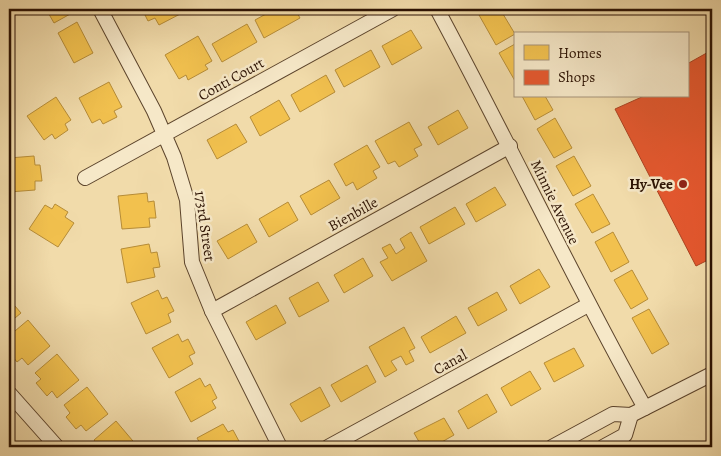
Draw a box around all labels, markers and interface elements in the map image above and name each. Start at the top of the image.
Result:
legend [514,32,688,98]
text: Homes [558,43,602,63]
street label: Conti Court [195,53,268,105]
text: Shops [558,67,595,87]
street label: Minnie Avenue [526,156,584,248]
place label: Hy-Vee [629,174,673,194]
marker: Hy-Vee [677,178,689,190]
street label: 173rd Street [190,189,220,263]
street label: Bienbille [325,192,382,236]
street label: Canal [430,345,471,379]

